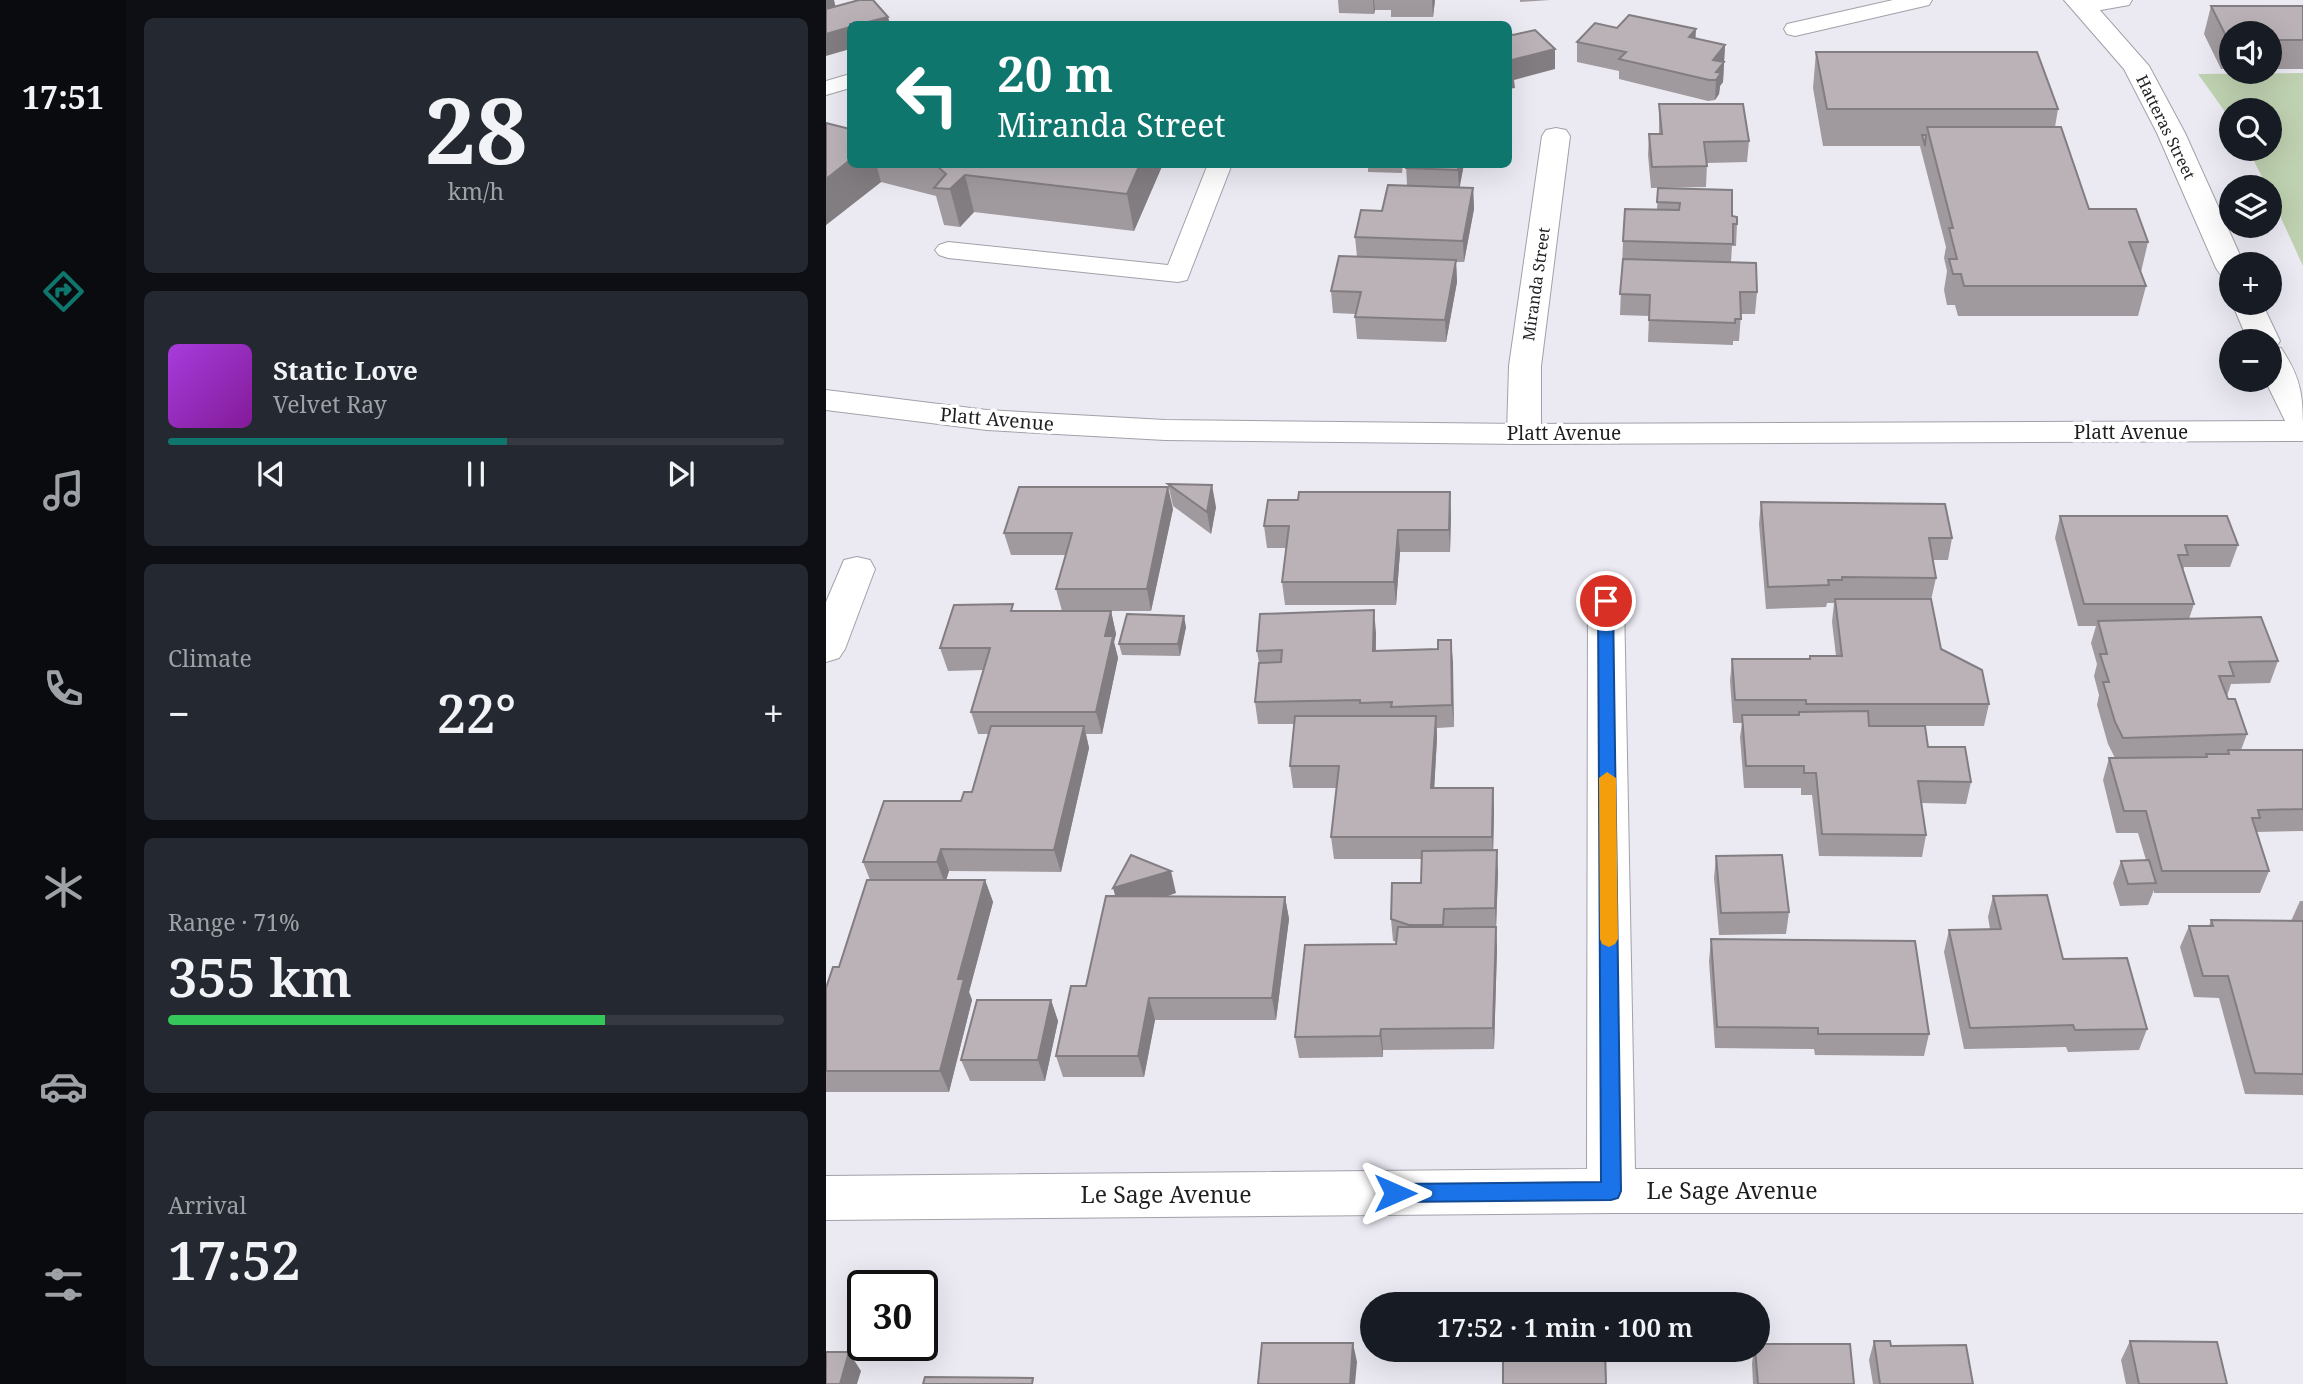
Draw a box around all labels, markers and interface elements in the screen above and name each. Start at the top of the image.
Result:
map controls [2219,21,2282,392]
button: sound [2219,21,2282,84]
text: 20 m [997,40,1113,106]
icon: left [882,49,973,140]
text: 28 [425,67,527,191]
street label: Hatteras Street [2131,71,2201,183]
text: 17:51 [22,75,104,118]
button: search [2219,98,2282,161]
text: Miranda Street [997,103,1226,146]
text: km/h [448,175,504,207]
button: layers [2219,175,2282,238]
street label: Miranda Street [1517,226,1555,342]
button: + [2219,252,2282,315]
icon: directions [39,267,88,316]
button: − [2219,329,2282,392]
text: Static Love [273,352,418,388]
text: Velvet Ray [273,388,387,420]
street label: Platt Avenue [939,401,1055,437]
street label: Platt Avenue [2074,419,2188,445]
street label: Platt Avenue [1507,420,1621,446]
icon: previous [252,455,290,493]
icon: pause [457,455,495,493]
icon: next [662,455,700,493]
icon: music [39,466,88,515]
pin [1576,571,1636,631]
icon: arrive [1587,582,1625,620]
text: Climate [168,642,252,674]
icon: phone [39,664,88,713]
text: 22° [437,677,516,748]
text: − [168,687,190,739]
text: + [763,687,784,739]
icon: climate [39,863,88,912]
text: Range · 71% [168,906,300,938]
text: 355 km [168,941,352,1012]
icon: car [39,1062,88,1111]
position arrow [1358,1156,1432,1230]
street label: Le Sage Avenue [1647,1174,1817,1206]
street label: Le Sage Avenue [1081,1178,1251,1210]
text: Arrival [168,1189,247,1221]
text: 17:52 [168,1224,301,1295]
icon: filters [39,1260,88,1309]
speed limit sign: 30 [847,1270,938,1361]
text: 17:52 · 1 min · 100 m [1437,1309,1693,1345]

